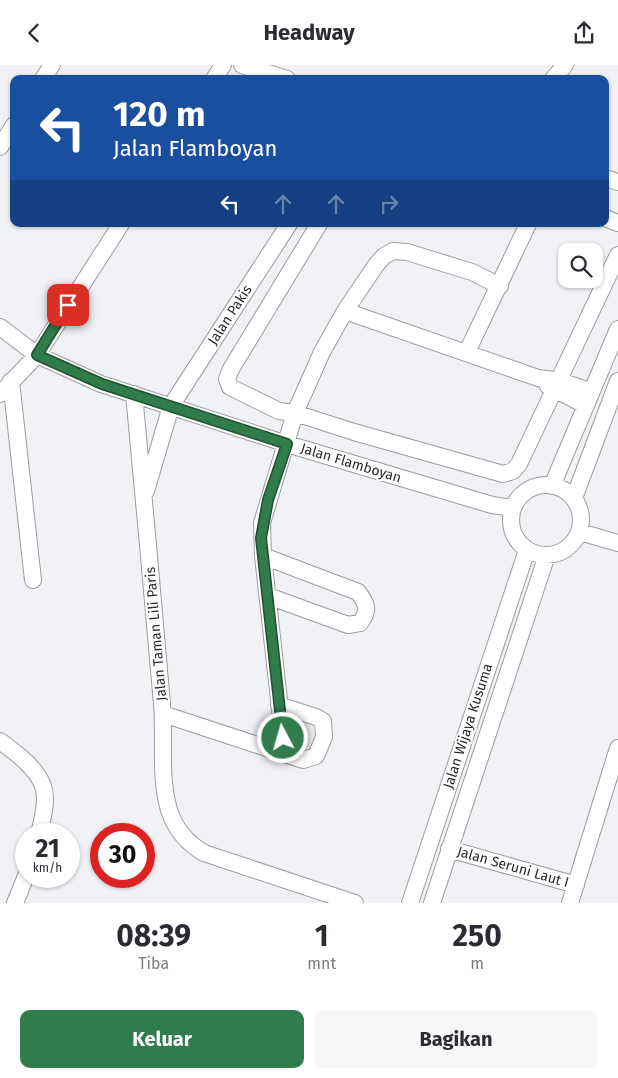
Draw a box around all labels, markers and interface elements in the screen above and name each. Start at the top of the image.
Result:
icon: back [20,19,48,47]
text: Headway [263,19,355,46]
icon: share [570,19,598,47]
text: 120 m [113,93,206,135]
icon: left [30,95,95,160]
text: Jalan Flamboyan [113,135,277,162]
icon: left [216,190,244,218]
icon: ahead [269,190,297,218]
icon: ahead [322,190,350,218]
icon: right [375,190,403,218]
map controls [558,243,603,288]
button: search [558,243,603,288]
street label: Jalan Pakis [204,281,256,348]
pin [47,284,89,326]
icon: arrive [54,291,82,319]
street label: Jalan Flamboyan [298,440,404,486]
street label: Jalan Taman Lili Paris [142,566,170,702]
street label: Jalan Wijaya Kusuma [440,661,496,791]
position arrow [256,711,308,763]
speed limit sign: 30 [90,823,155,888]
text: 21 [36,834,59,864]
street label: Jalan Seruni Laut I [455,843,571,891]
text: km/h [33,861,62,875]
text: 08:39 [116,918,191,954]
text: 1 [315,918,329,954]
text: 250 [453,918,502,954]
text: Tiba [138,954,169,973]
text: mnt [307,954,336,973]
text: m [470,954,484,973]
button: Keluar [20,1010,304,1068]
button: Bagikan [314,1010,598,1068]

